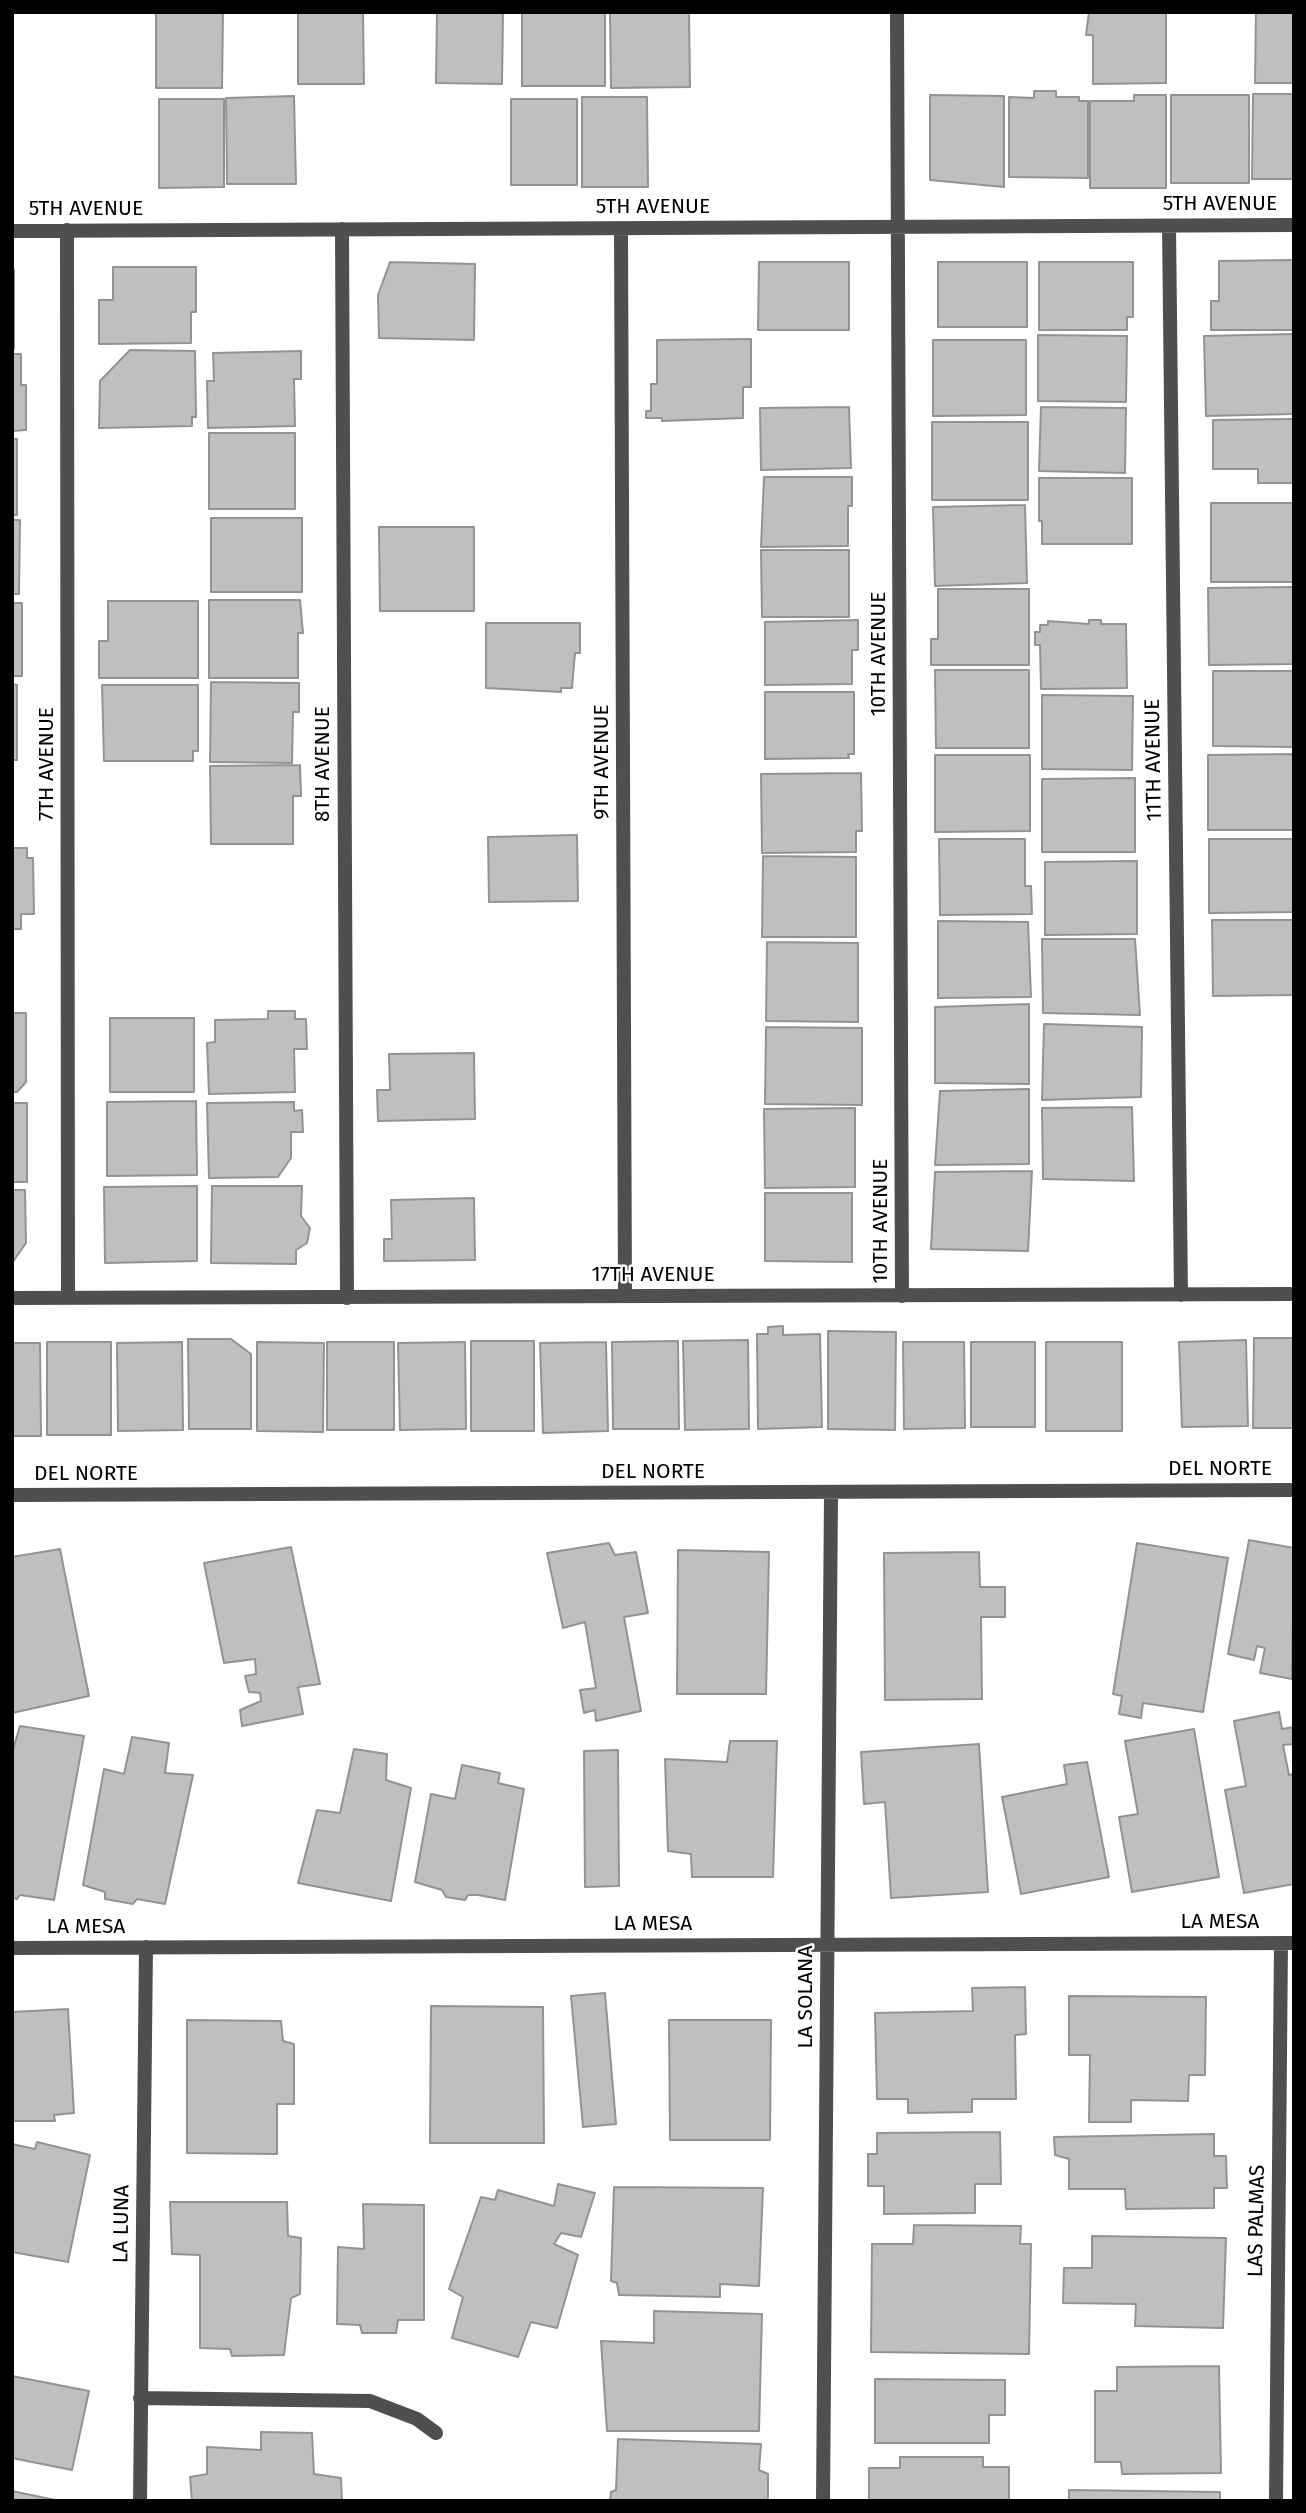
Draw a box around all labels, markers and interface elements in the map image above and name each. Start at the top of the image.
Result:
street label: 5TH AVENUE [1163,191,1277,217]
street label: 5TH AVENUE [596,194,710,220]
street label: 5TH AVENUE [29,196,143,222]
street label: 10TH AVENUE [866,591,892,717]
street label: 11TH AVENUE [1140,698,1168,822]
street label: 9TH AVENUE [589,704,615,820]
street label: 8TH AVENUE [310,706,336,822]
street label: 7TH AVENUE [34,707,60,821]
street label: 10TH AVENUE [868,1158,894,1284]
street label: 17TH AVENUE [591,1262,715,1288]
street label: DEL NORTE [1168,1456,1272,1482]
street label: DEL NORTE [601,1459,705,1485]
street label: DEL NORTE [34,1461,138,1487]
street label: LA MESA [1181,1909,1259,1935]
street label: LA MESA [614,1911,692,1937]
street label: LA MESA [47,1914,125,1940]
street label: LA SOLANA [793,1946,819,2048]
street label: LAS PALMAS [1243,2165,1271,2277]
street label: LA LUNA [109,2185,135,2263]

